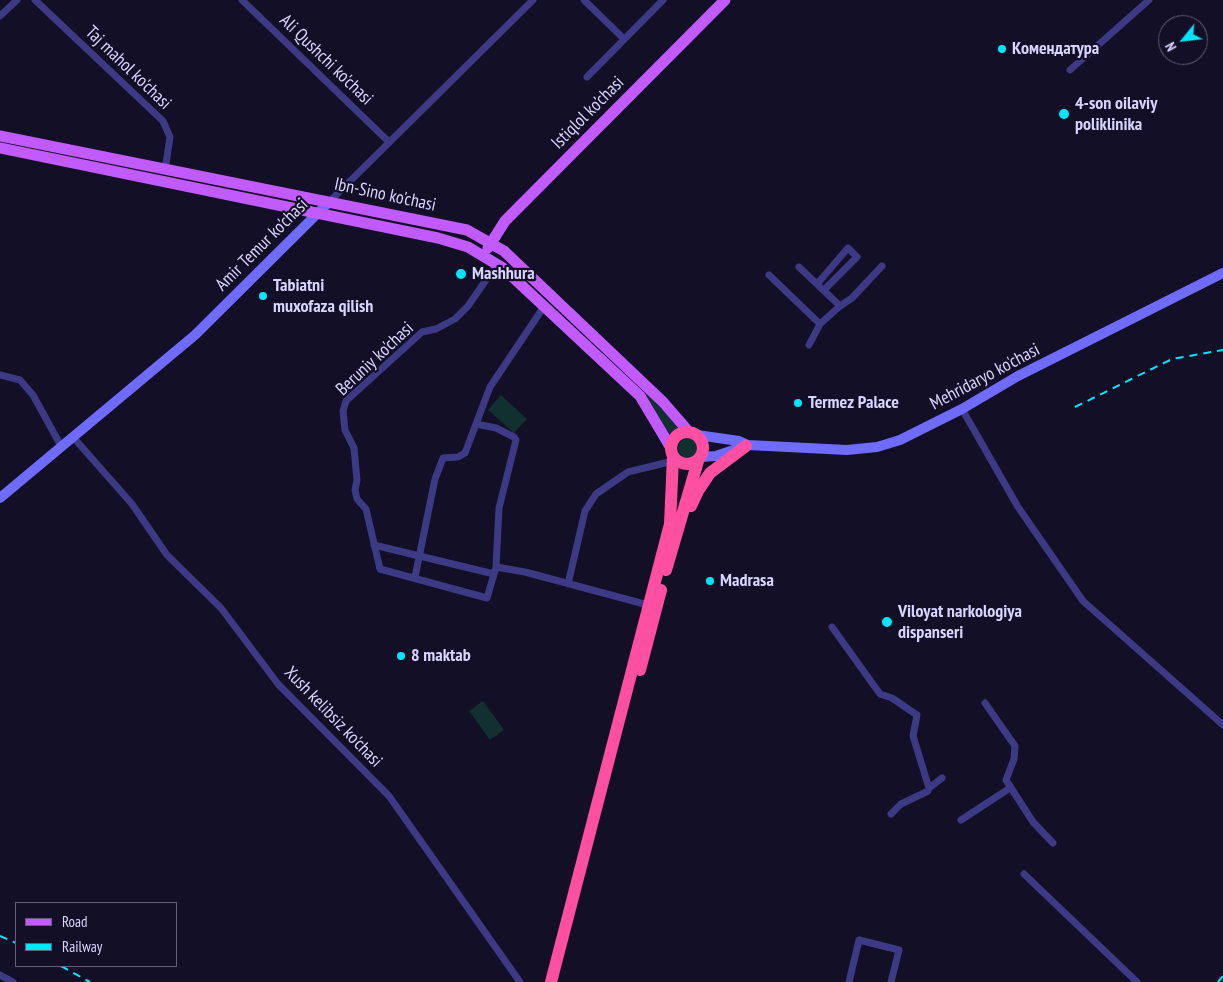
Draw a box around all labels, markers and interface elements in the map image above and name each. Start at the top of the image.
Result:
street label: Ali Qushchi ko'chasi [275,10,377,110]
north arrow [1158,15,1208,65]
street label: Taj mahol ko'chasi [81,22,175,114]
place label: Комендатура [1012,38,1099,60]
text: N [1161,39,1180,54]
marker: Комендатура [996,43,1008,55]
street label: Istiqlol ko'chasi [547,72,629,154]
place label: 4-son oilaviy poliklinika [1075,93,1157,136]
marker: 4-son oilaviy poliklinika [1057,107,1071,121]
street label: Ibn-Sino ko'chasi [332,174,438,216]
street label: Amir Temur ko'chasi [211,194,313,296]
place label: Mashhura [472,263,535,285]
marker: Mashhura [454,267,468,281]
place label: Tabiatni muxofaza qilish [273,275,373,318]
marker: Tabiatni muxofaza qilish [257,290,269,302]
street label: Beruniy ko'chasi [332,318,418,400]
street label: Мehridaryo ko'chasi [927,339,1043,415]
place label: Termez Palace [808,392,899,414]
marker: Termez Palace [792,397,804,409]
place label: Madrasa [720,570,774,592]
marker: Madrasa [704,575,716,587]
place label: Viloyat narkologiya dispanseri [898,601,1022,644]
marker: Viloyat narkologiya dispanseri [880,615,894,629]
place label: 8 maktab [411,645,471,667]
marker: 8 maktab [395,650,407,662]
street label: Xush kelibsiz ko'chasi [279,662,387,772]
legend [15,902,178,967]
text: Road [62,912,88,931]
text: Railway [62,937,102,956]

